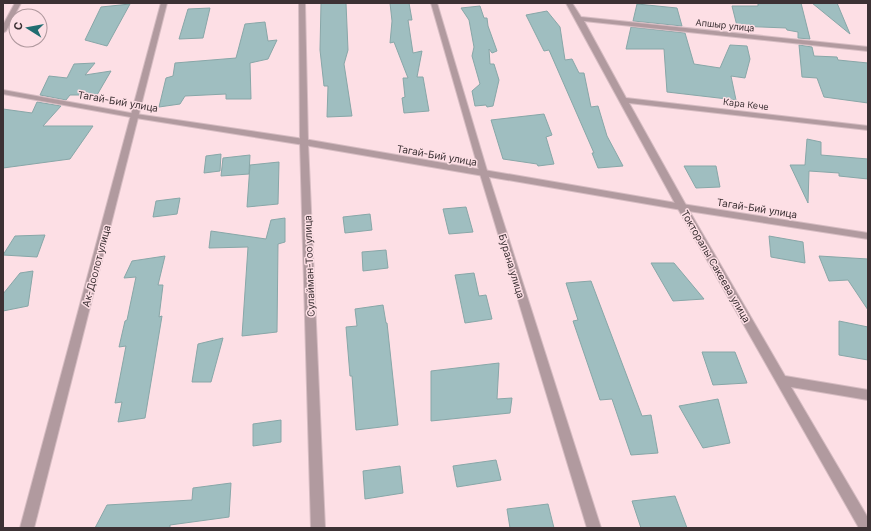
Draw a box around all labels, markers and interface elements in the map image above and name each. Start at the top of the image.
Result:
north arrow [8,8,48,48]
street label: Апшыр улица [695,16,755,34]
text: С [11,21,26,31]
street label: Тагай-Бий улица [77,88,159,114]
street label: Кара Кече [723,96,769,112]
street label: Тагай-Бий улица [396,142,478,168]
street label: Тагай-Бий улица [716,196,798,220]
street label: Токторалы Сакеева улица [679,208,753,324]
street label: Сулайман-Тоо улица [301,215,317,317]
street label: Ак-Доолот улица [79,224,113,308]
street label: Бурана улица [497,232,527,300]

